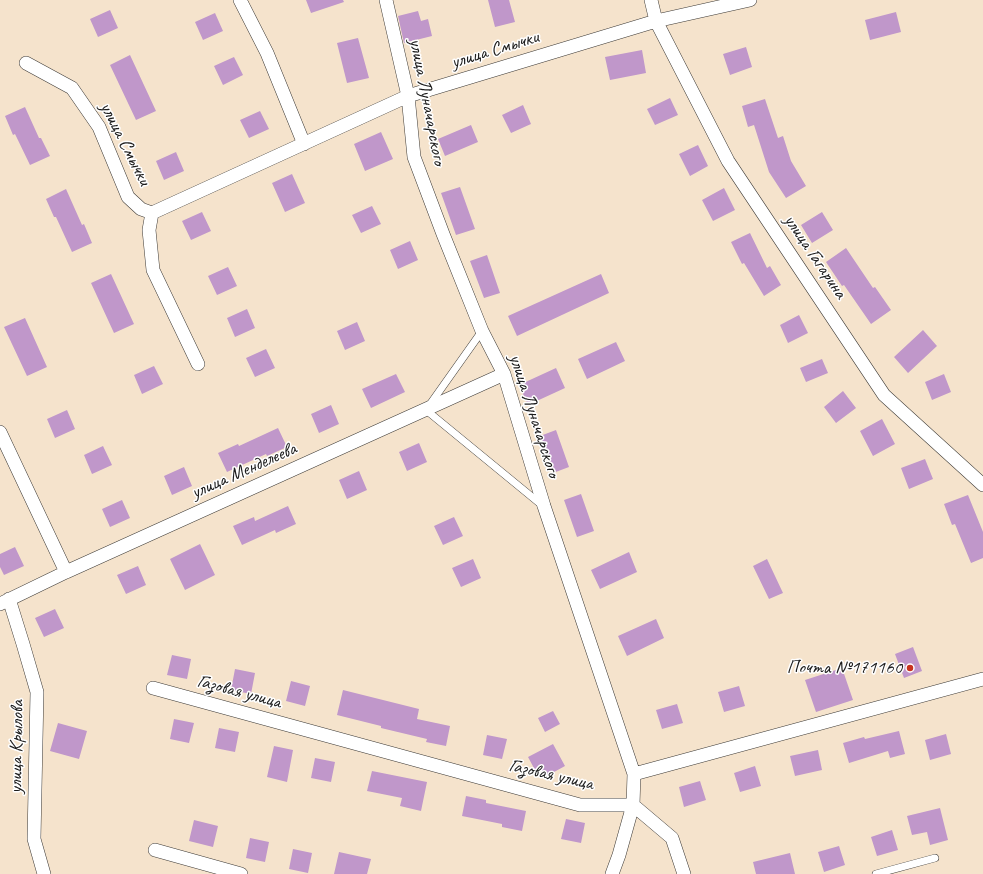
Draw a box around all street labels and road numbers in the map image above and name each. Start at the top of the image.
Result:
street label: улица Смычки [448,26,542,74]
street label: улица Луначарского [404,37,450,167]
street label: улица Смычки [94,99,156,189]
street label: улица Гагарина [778,210,852,304]
street label: улица Луначарского [503,351,565,481]
street label: улица Менделеева [188,438,300,504]
street label: Газовая улица [195,670,283,714]
street label: улица Крылова [5,700,29,794]
street label: Газовая улица [507,754,595,796]

